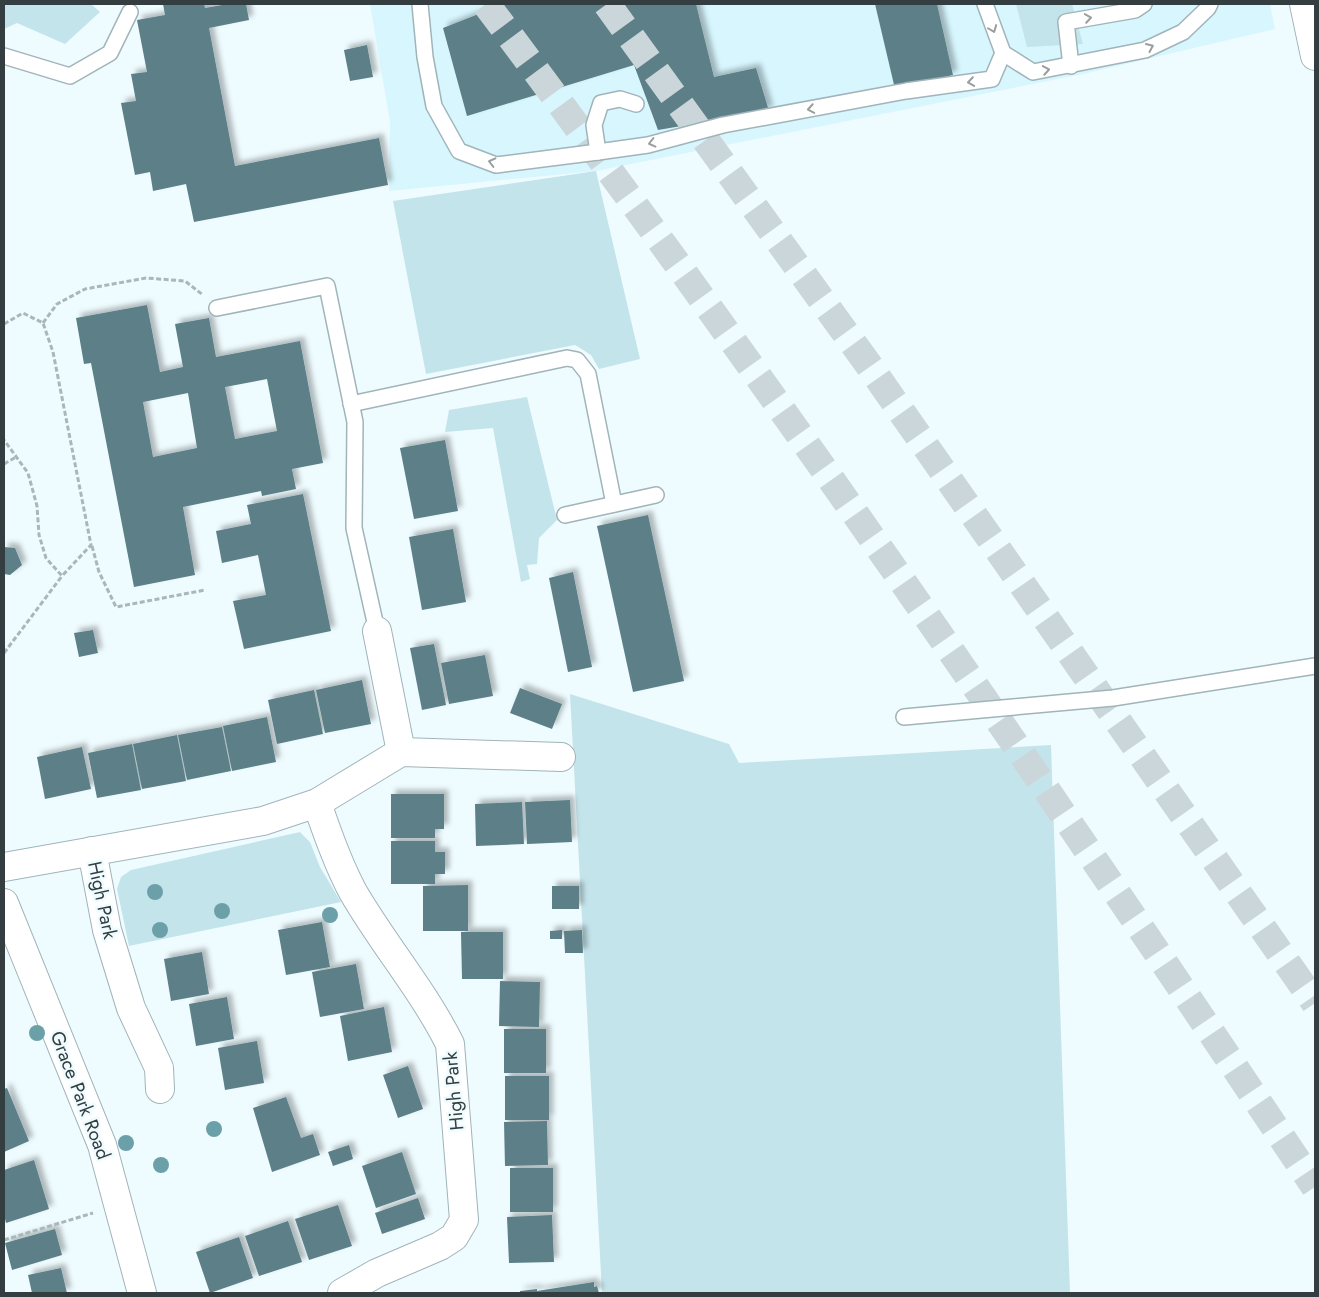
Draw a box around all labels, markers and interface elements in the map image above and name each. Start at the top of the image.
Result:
one-way arrow [1084,13,1092,24]
one-way arrow [987,24,997,32]
one-way arrow [1145,43,1154,53]
one-way arrow [1042,66,1050,76]
one-way arrow [967,76,975,87]
one-way arrow [807,104,816,114]
one-way arrow [648,137,657,148]
one-way arrow [488,157,496,168]
street label: High Park [81,859,124,942]
street label: Grace Park Road [44,1027,117,1163]
street label: High Park [437,1050,470,1131]

